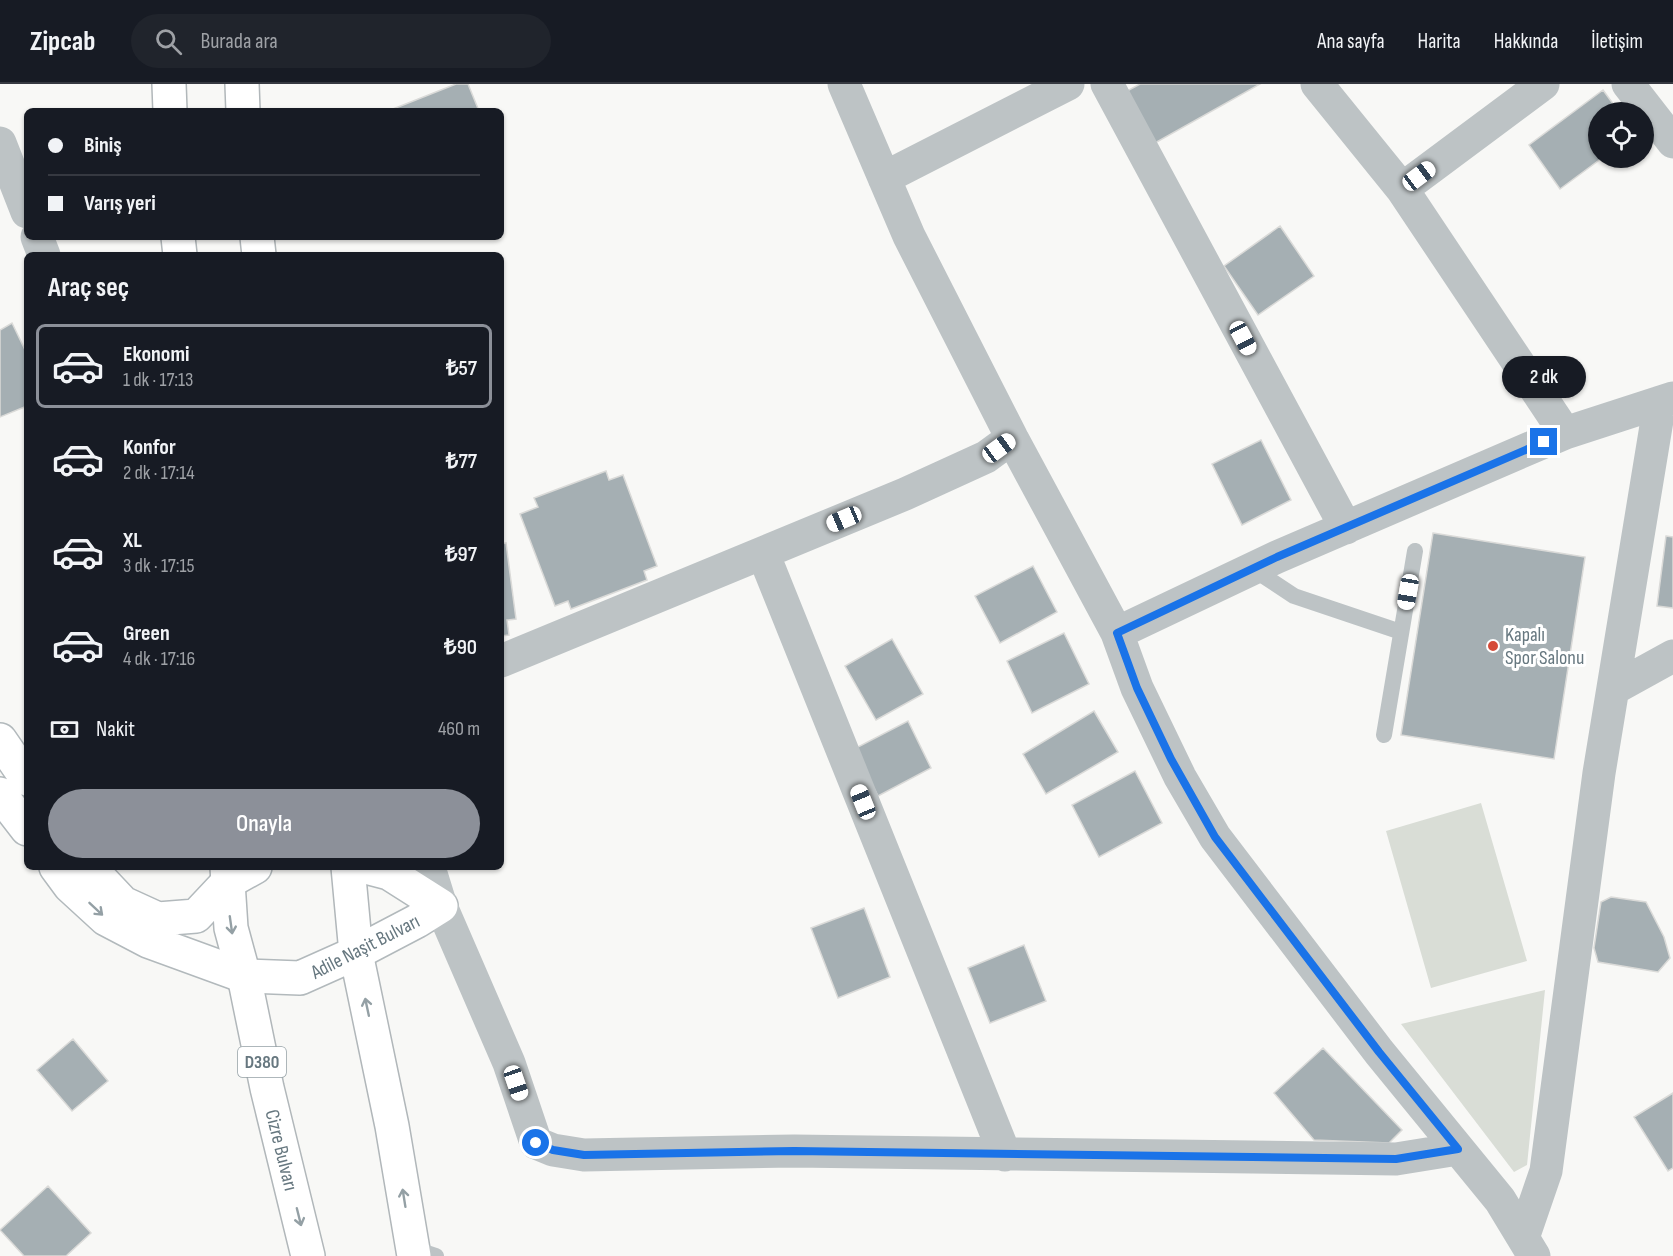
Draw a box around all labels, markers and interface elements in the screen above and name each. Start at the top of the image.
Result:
search box [131,14,551,68]
text: Zipcab [30,25,95,58]
icon: search [152,25,185,58]
text: Burada ara [200,28,278,55]
text: Ana sayfa [1317,29,1385,54]
text: Harita [1418,29,1461,54]
text: Hakkında [1494,29,1558,54]
text: İletişim [1591,29,1643,54]
map controls [1588,102,1654,168]
button: locate [1588,102,1654,168]
text: Biniş [84,132,122,159]
car [1399,158,1439,194]
text: Varış yeri [84,190,156,217]
text: Araç seç [48,272,129,304]
car [1227,318,1259,358]
icon: car [51,339,105,393]
text: Ekonomi [123,341,189,368]
text: ₺57 [446,355,477,382]
callout: 2 dk [1502,355,1586,397]
text: 2 dk [1530,365,1558,389]
text: 1 dk · 17:13 [123,368,193,392]
route end [1530,428,1557,455]
car [979,430,1019,466]
icon: car [51,432,105,486]
text: Konfor [123,434,176,461]
text: ₺77 [446,448,477,475]
text: 2 dk · 17:14 [123,461,195,485]
car [824,504,864,534]
icon: car [51,525,105,579]
text: XL [123,527,142,554]
text: ₺97 [445,541,477,568]
text: 3 dk · 17:15 [123,554,195,578]
car [1396,573,1420,611]
icon: car [51,618,105,672]
text: Green [123,620,170,647]
place label: Kapalı Spor Salonu [1505,623,1584,670]
text: ₺90 [444,634,477,661]
marker: Kapalı Spor Salonu [1486,639,1500,653]
text: 4 dk · 17:16 [123,647,195,671]
icon: cash [48,713,81,746]
text: Nakit [96,716,135,743]
text: 460 m [438,717,480,741]
car [848,782,878,822]
button: Onayla [48,789,480,858]
one-way arrow [88,902,103,917]
street label: Adile Naşit Bulvarı [306,909,424,985]
one-way arrow [226,915,237,935]
one-way arrow [361,998,373,1017]
road number: D380 [238,1047,286,1077]
car [502,1063,530,1103]
street label: Cizre Bulvarı [259,1107,303,1193]
route start [522,1129,549,1156]
one-way arrow [398,1189,409,1209]
one-way arrow [293,1208,305,1227]

